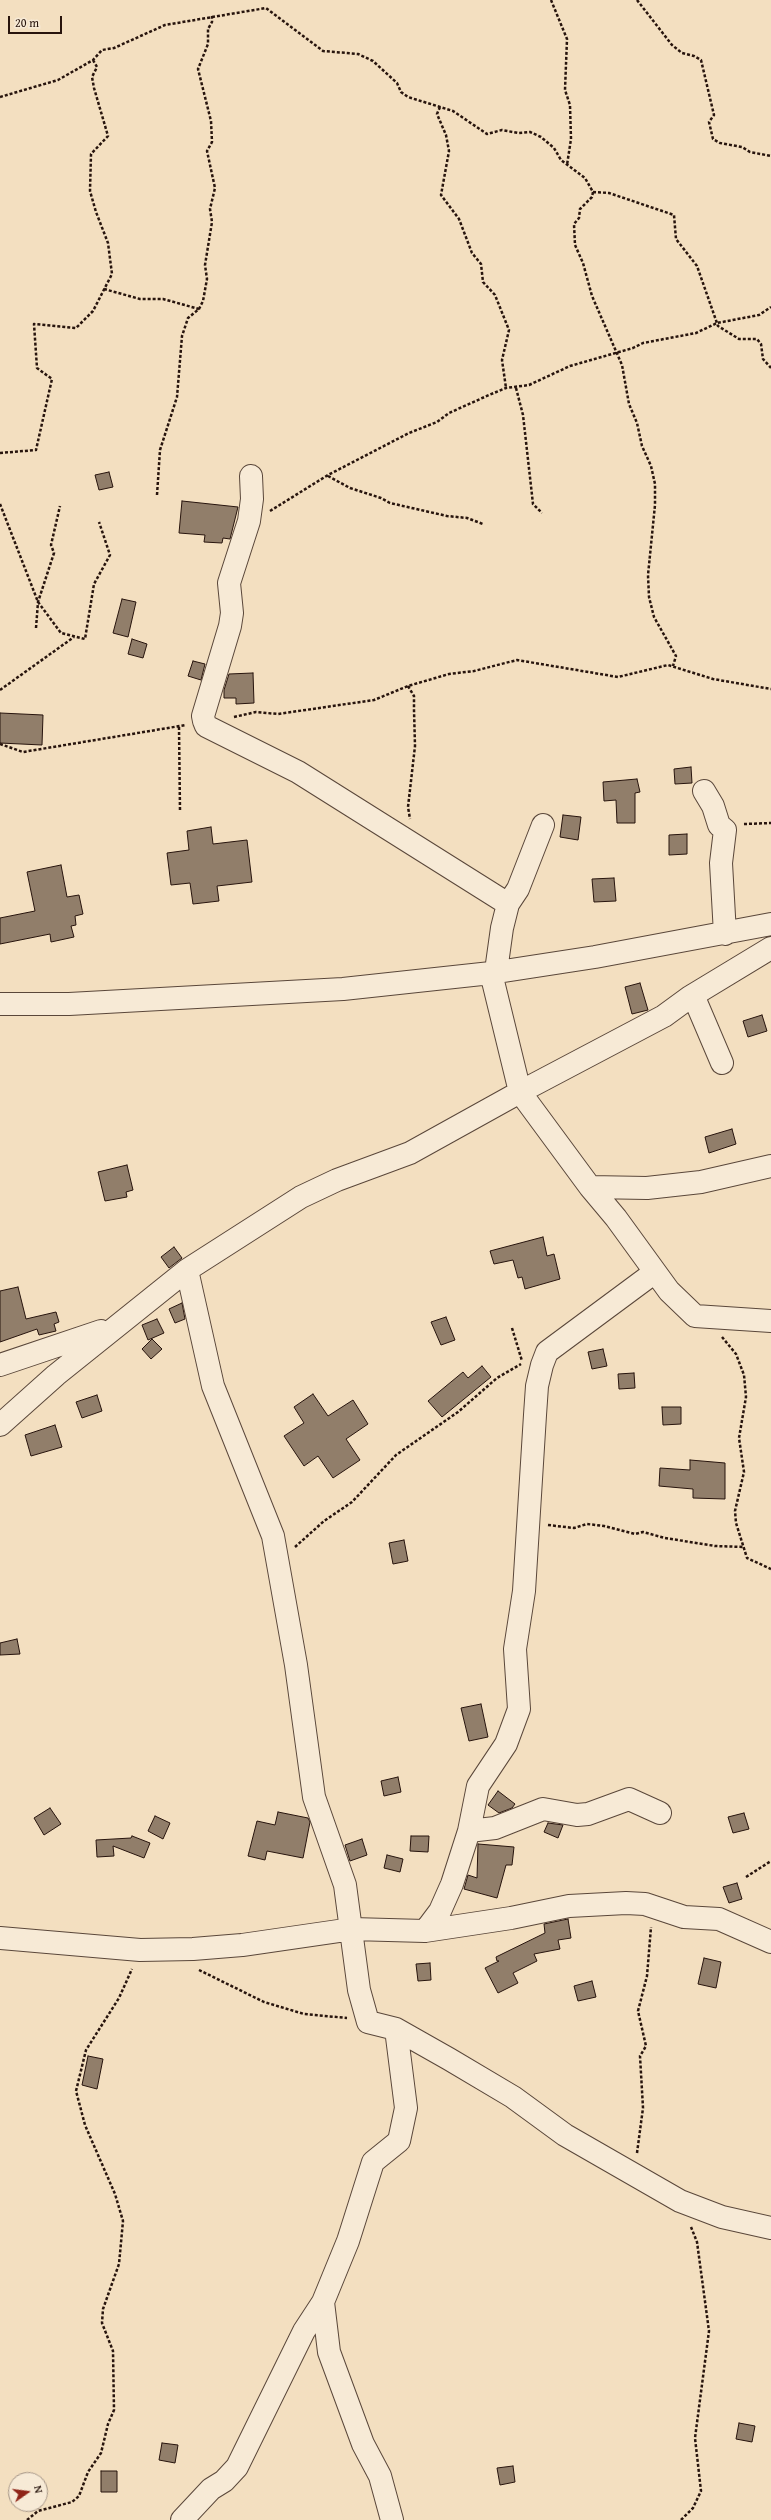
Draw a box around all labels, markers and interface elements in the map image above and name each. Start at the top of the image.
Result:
scale bar [10,8,64,34]
text: 20 m [15,14,39,31]
north arrow [8,2472,48,2512]
text: N [30,2484,47,2495]

